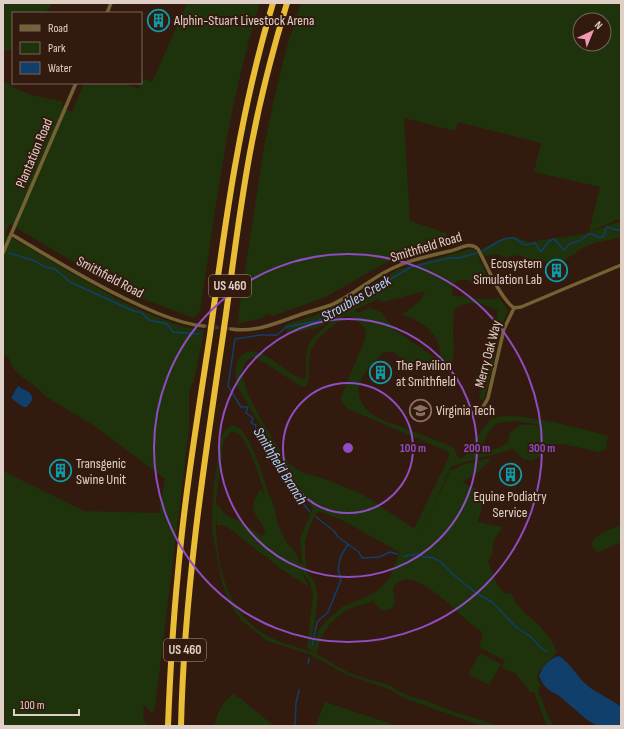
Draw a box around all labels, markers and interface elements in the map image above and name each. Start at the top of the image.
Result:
building icon: Alphin-Stuart Livestock Arena [146,7,172,33]
legend [12,12,142,84]
place label: Alphin-Stuart Livestock Arena [173,12,314,29]
north arrow [572,12,612,52]
text: N [592,18,605,32]
text: Road [48,21,68,36]
text: Park [48,41,66,56]
text: Water [48,61,72,76]
street label: Plantation Road [12,116,56,190]
street label: Smithfield Road [388,228,464,266]
street label: Smithfield Road [74,252,147,302]
place label: Ecosystem Simulation Lab [473,255,542,288]
building icon: Ecosystem Simulation Lab [544,258,570,284]
water label: Stroubles Creek [318,271,395,327]
road number: US 460 [209,275,251,297]
street label: Merry Oak Way [471,318,505,389]
place label: The Pavilion at Smithfield [396,357,456,390]
building icon: The Pavilion at Smithfield [368,360,394,386]
school or university icon: Virginia Tech [407,397,433,423]
place label: Virginia Tech [436,402,495,419]
water label: Smithfield Branch [249,424,311,508]
centre of rings [341,441,355,455]
text: 100 m [400,441,426,456]
text: 200 m [464,441,490,456]
text: 300 m [529,441,555,456]
place label: Transgenic Swine Unit [76,455,126,488]
building icon: Transgenic Swine Unit [48,458,74,484]
building icon: Equine Podiatry Service [497,461,523,487]
place label: Equine Podiatry Service [473,488,547,521]
road number: US 460 [164,639,206,661]
scale bar [14,691,79,717]
text: 100 m [20,698,45,713]

